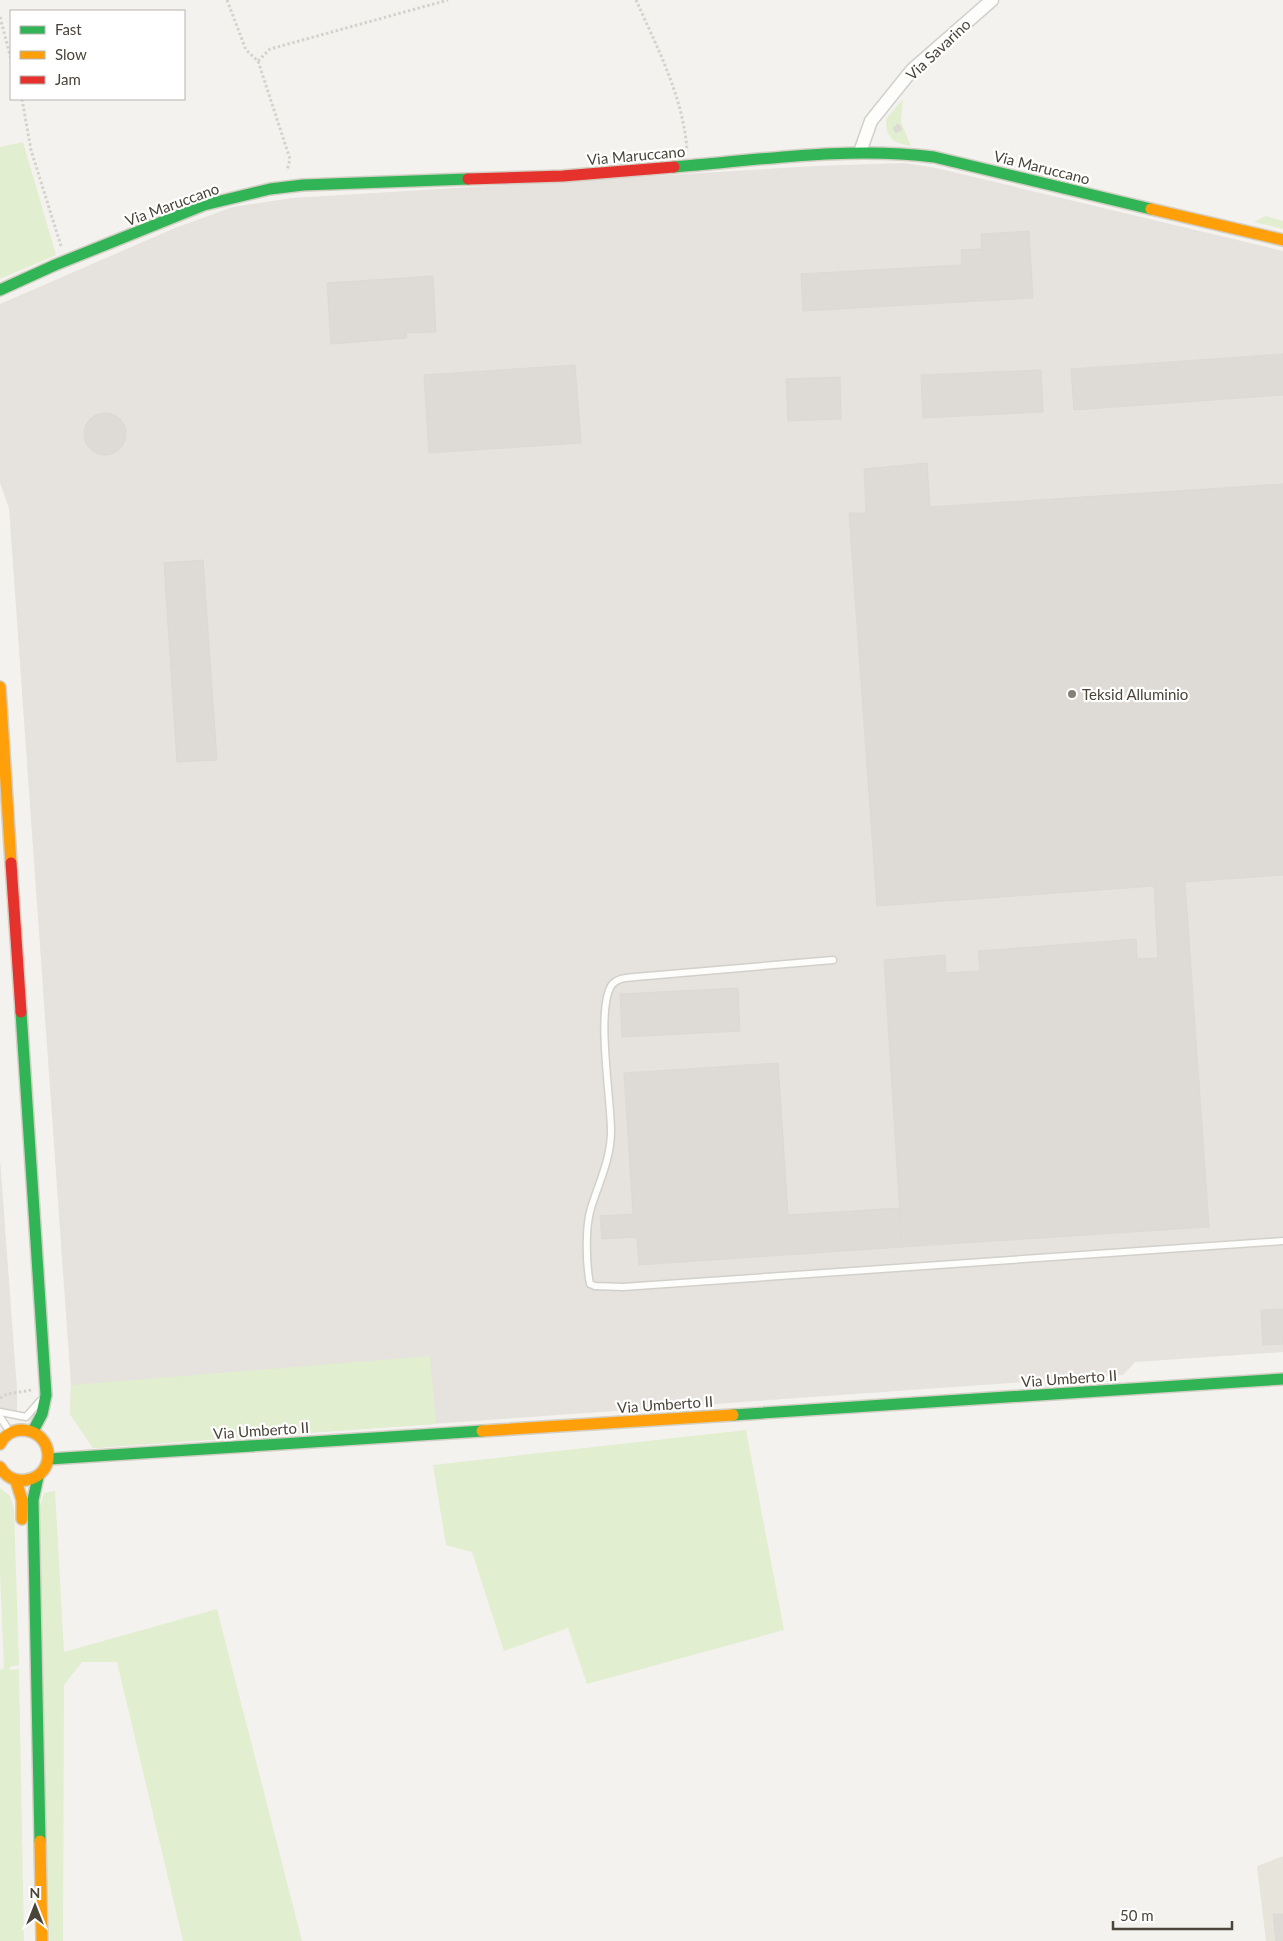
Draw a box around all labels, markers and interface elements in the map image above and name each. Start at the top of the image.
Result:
legend [10,10,185,100]
street label: Via Savarino [902,15,974,83]
text: Fast [55,20,82,38]
text: Slow [55,45,87,63]
text: Jam [55,70,81,88]
street label: Via Maruccano [586,142,686,168]
street label: Via Maruccano [992,146,1092,188]
street label: Via Maruccano [123,179,221,229]
place label: Teksid Alluminio [1082,685,1188,703]
marker: Teksid Alluminio [1066,688,1078,700]
street label: Via Umberto II [1020,1366,1118,1390]
street label: Via Umberto II [616,1392,714,1416]
street label: Via Umberto II [212,1418,310,1442]
north arrow [10,1881,60,1931]
text: N [30,1884,40,1901]
scale bar [1113,1898,1232,1930]
text: 50 m [1120,1906,1154,1924]

